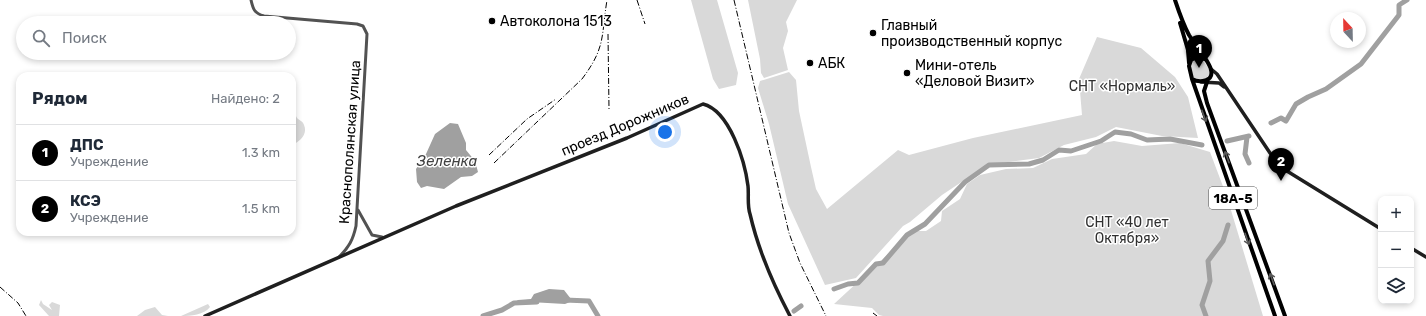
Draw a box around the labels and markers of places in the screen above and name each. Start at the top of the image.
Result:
place label: Автоколона 1513 [500,13,612,30]
marker: Автоколона 1513 [487,16,497,26]
place label: Главный производственный корпус [881,17,1062,50]
marker: Главный производственный корпус [868,28,878,38]
pin: 1 [1186,35,1212,68]
place label: АБК [818,55,845,72]
place label: Мини-отель «Деловой Визит» [915,57,1034,90]
marker: АБК [805,58,815,68]
marker: Мини-отель «Деловой Визит» [902,68,912,78]
pin: 2 [1268,148,1294,181]

